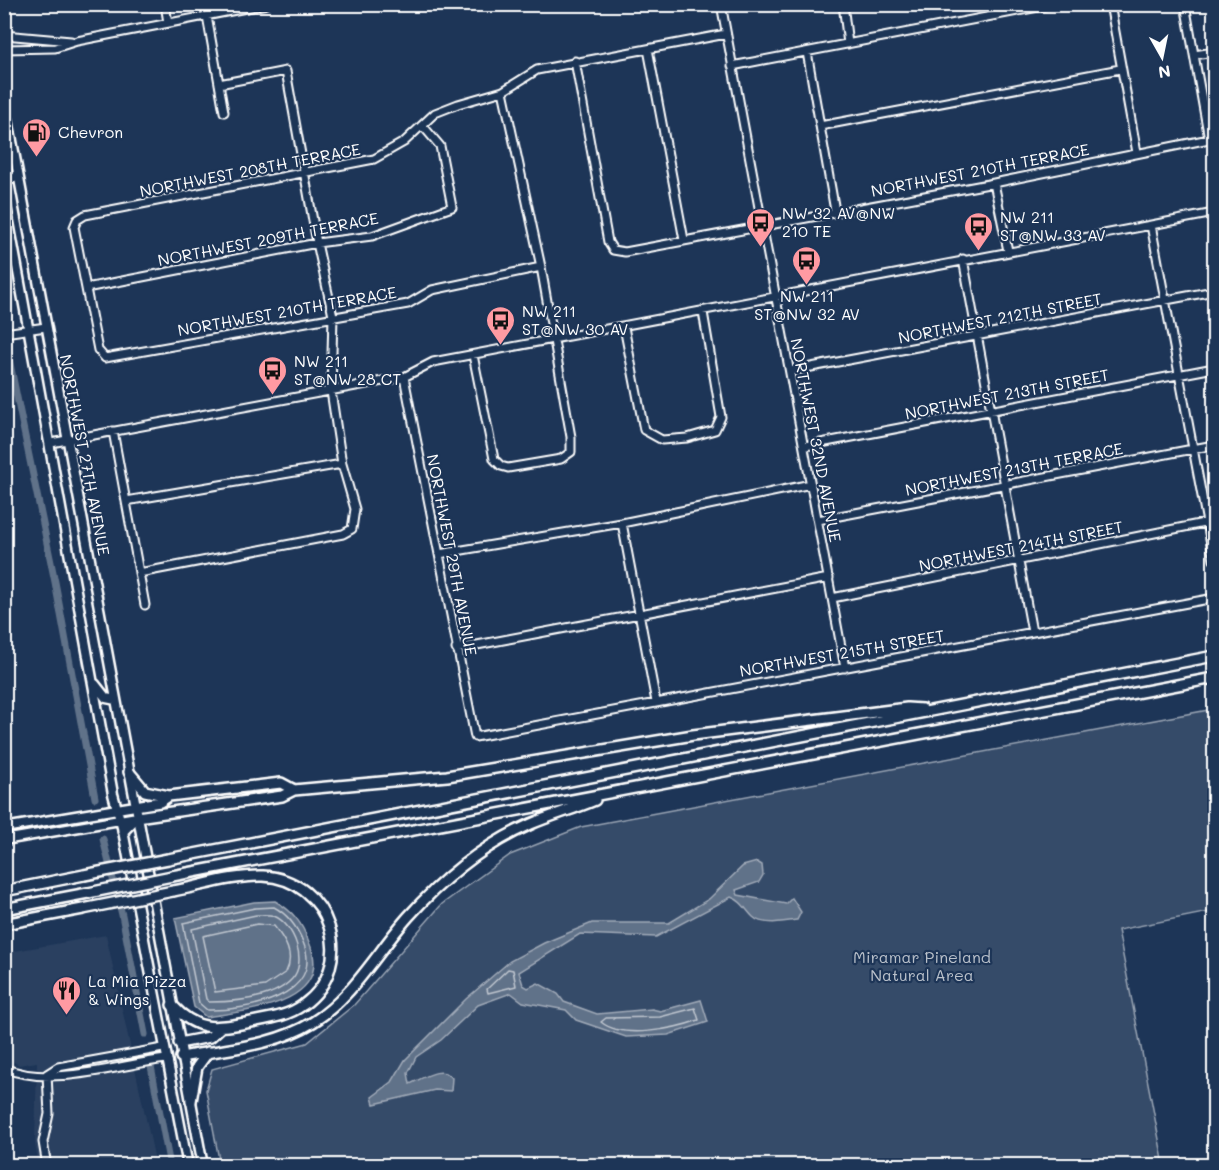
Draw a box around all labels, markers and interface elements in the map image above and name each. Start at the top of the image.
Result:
north arrow [1132,27,1192,87]
text: N [1157,61,1172,84]
fuel station icon: Chevron [21,116,53,158]
place label: Chevron [58,121,123,142]
street label: NORTHWEST 208TH TERRACE [138,138,362,201]
street label: NORTHWEST 210TH TERRACE [869,138,1091,201]
place label: NW 32 AV@NW 210 TE [782,202,895,241]
bus stop icon: NW 32 AV@NW 210 TE [745,206,777,248]
place label: NW 211 ST@NW 33 AV [1000,206,1106,245]
street label: NORTHWEST 209TH TERRACE [156,207,380,270]
bus stop icon: NW 211 ST@NW 33 AV [963,210,995,252]
bus stop icon: NW 211 ST@NW 32 AV [791,244,823,286]
street label: NORTHWEST 210TH TERRACE [176,281,398,340]
place label: NW 211 ST@NW 32 AV [754,285,860,324]
street label: NORTHWEST 212TH STREET [896,287,1104,348]
place label: NW 211 ST@NW 30 AV [522,300,628,339]
bus stop icon: NW 211 ST@NW 30 AV [485,304,517,346]
street label: NORTHWEST 32ND AVENUE [786,336,847,544]
place label: NW 211 ST@NW 28 CT [294,350,401,389]
street label: NORTHWEST 27TH AVENUE [56,353,115,557]
bus stop icon: NW 211 ST@NW 28 CT [257,354,289,396]
street label: NORTHWEST 213TH STREET [903,363,1111,424]
street label: NORTHWEST 213TH TERRACE [903,437,1125,500]
street label: NORTHWEST 29TH AVENUE [423,452,482,657]
street label: NORTHWEST 214TH STREET [917,515,1125,576]
street label: NORTHWEST 215TH STREET [738,624,946,681]
park label: Miramar Pineland Natural Area [853,946,991,985]
place label: La Mia Pizza & Wings [88,970,187,1009]
restaurant icon: La Mia Pizza & Wings [51,974,83,1016]

